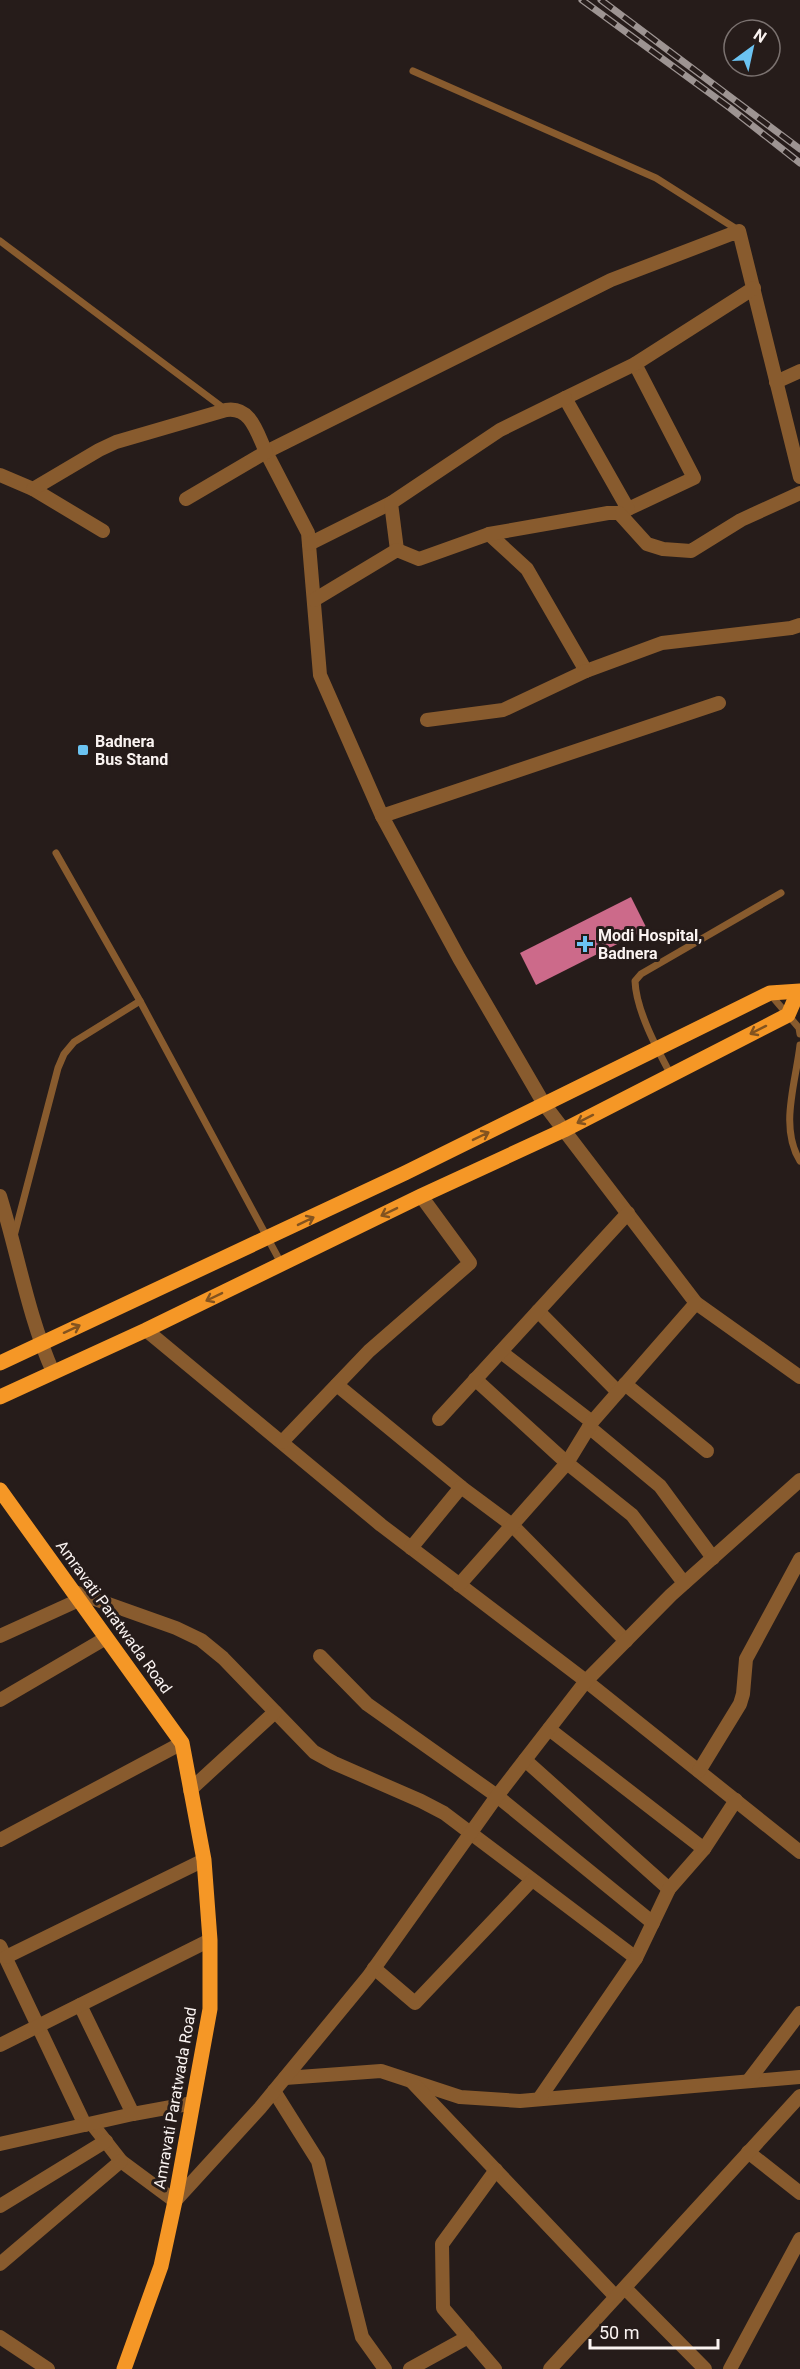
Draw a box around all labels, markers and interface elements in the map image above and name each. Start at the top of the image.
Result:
north arrow [722,18,782,78]
text: N [750,25,770,47]
place label: Badnera Bus Stand [95,732,168,769]
marker: Badnera Bus Stand [76,743,90,757]
place label: Modi Hospital, Badnera [598,926,702,963]
marker: Modi Hospital, Badnera [576,935,594,953]
one-way arrow [750,1025,768,1037]
one-way arrow [576,1114,594,1125]
one-way arrow [472,1129,490,1141]
one-way arrow [381,1206,399,1218]
one-way arrow [296,1214,314,1226]
one-way arrow [206,1291,224,1303]
one-way arrow [62,1322,80,1334]
street label: Amravati Paratwada Road [52,1537,176,1697]
street label: Amravati Paratwada Road [150,2006,200,2190]
scale bar [590,2312,718,2350]
text: 50 m [599,2322,639,2343]

